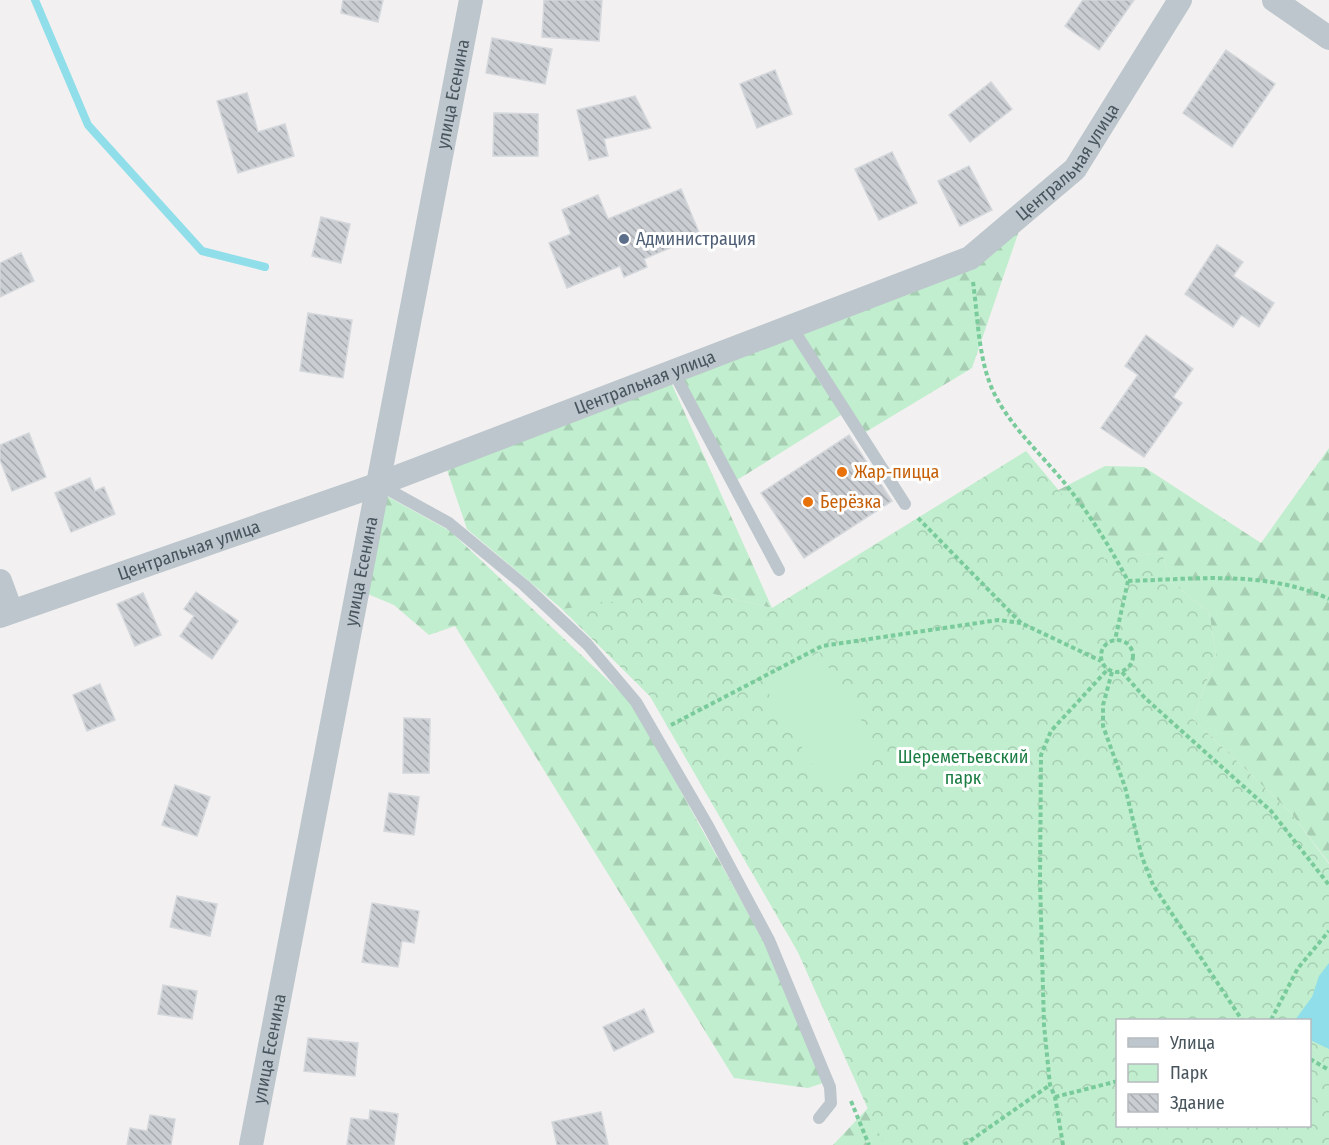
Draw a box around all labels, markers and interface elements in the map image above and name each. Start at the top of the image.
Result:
street label: улица Есенина [432,37,474,151]
street label: Центральная улица [1011,99,1124,225]
place label: Администрация [636,228,756,250]
marker: Администрация [617,232,631,246]
street label: Центральная улица [571,345,719,419]
place label: Жар-пицца [854,461,940,483]
marker: Жар-пицца [835,465,849,479]
place label: Берёзка [820,491,882,513]
marker: Берёзка [801,495,815,509]
street label: Центральная улица [115,515,263,585]
street label: улица Есенина [340,515,383,628]
park label: Шереметьевский парк [898,746,1028,789]
street label: улица Есенина [248,992,291,1106]
legend [1116,1019,1311,1127]
text: Улица [1169,1032,1215,1054]
text: Парк [1170,1062,1208,1084]
text: Здание [1170,1092,1225,1114]

